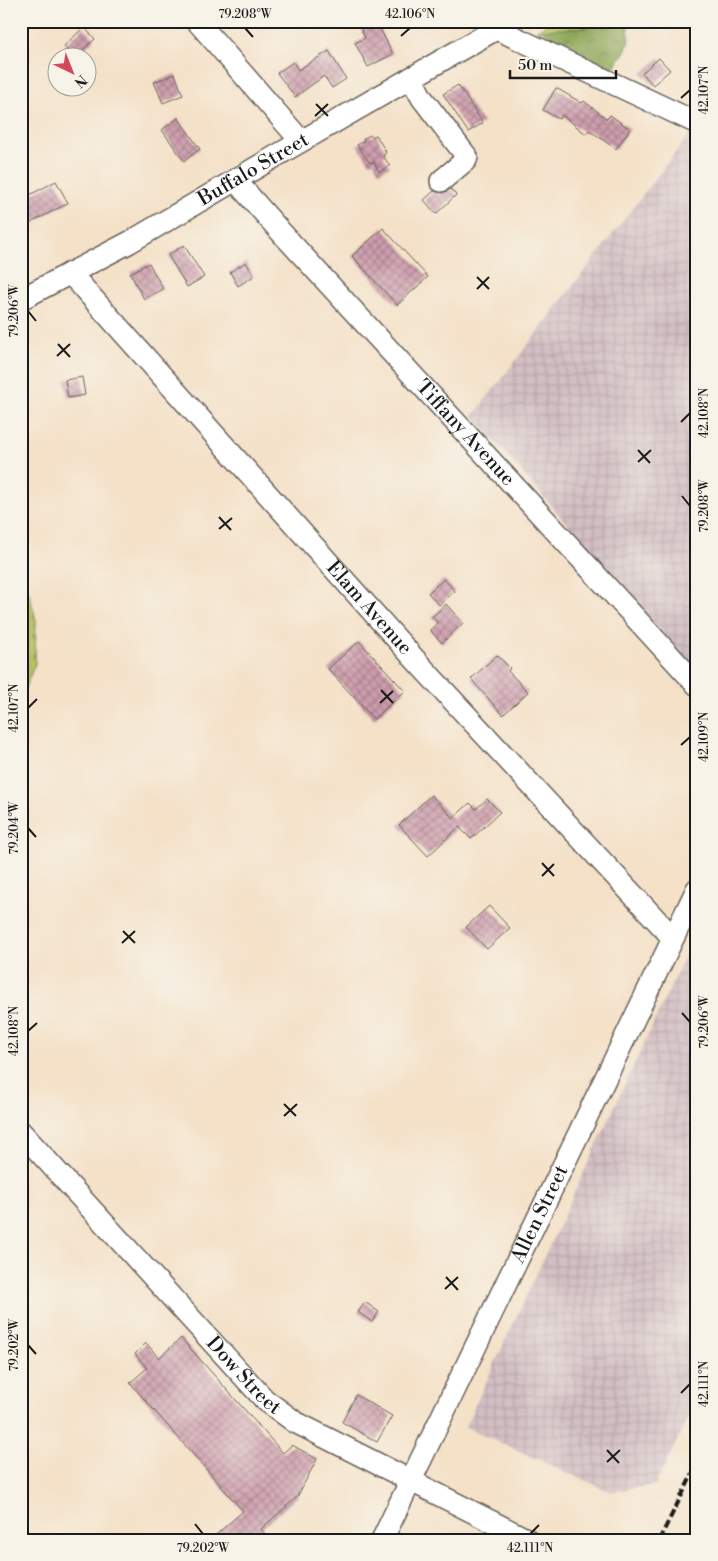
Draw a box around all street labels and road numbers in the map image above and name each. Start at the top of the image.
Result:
street label: Buffalo Street [193,127,313,212]
street label: Tiffany Avenue [410,375,520,491]
street label: Elam Avenue [321,556,417,660]
street label: Allen Street [505,1161,574,1268]
street label: Dow Street [201,1331,286,1420]

